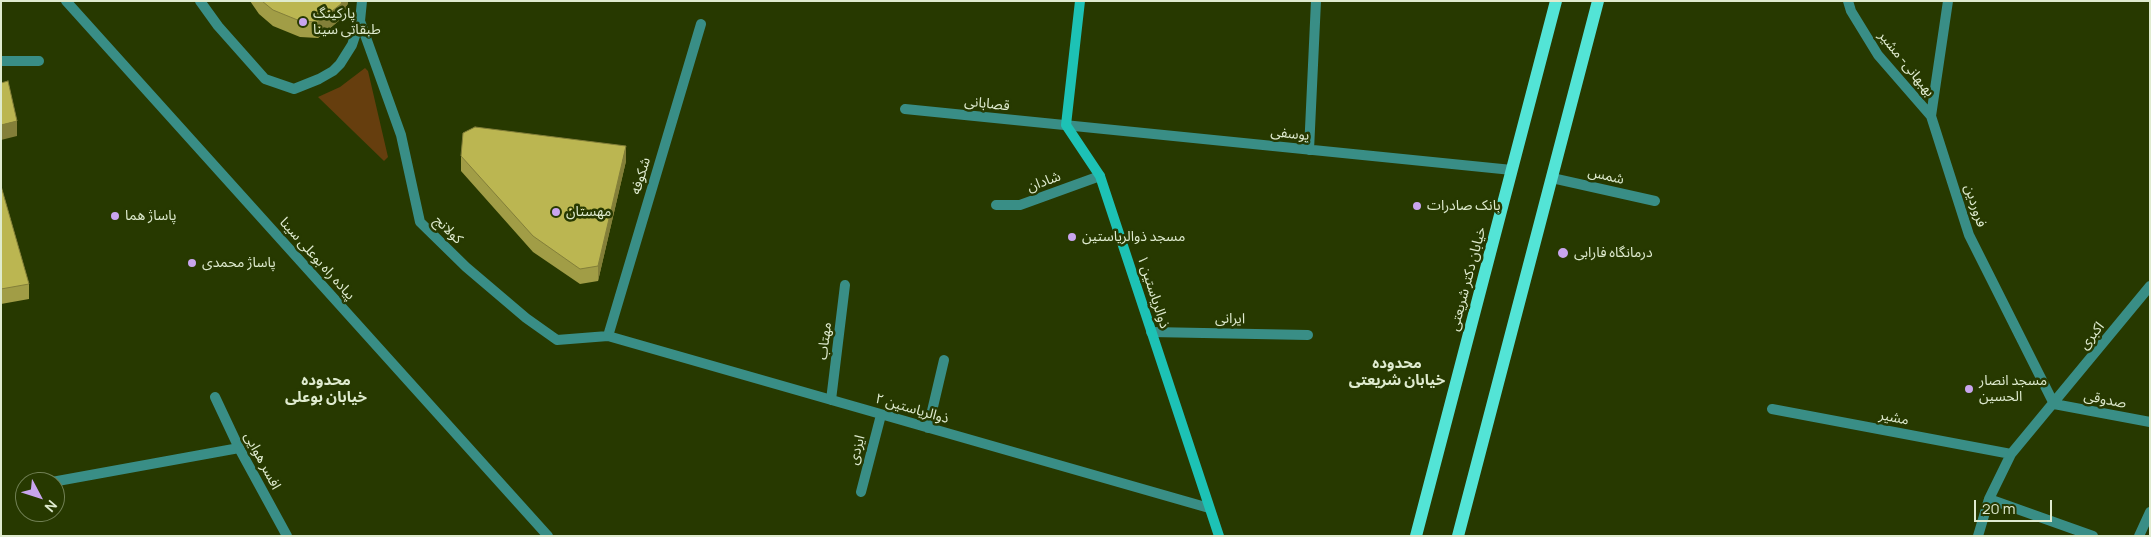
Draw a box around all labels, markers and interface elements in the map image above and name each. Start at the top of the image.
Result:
place label: پارکینگ طبقاتی سینا [313,6,381,38]
marker: پارکینگ طبقاتی سینا [297,16,309,28]
street label: بهبهانی- مشیر [1874,28,1938,100]
street label: قصابانی [963,93,1011,115]
street label: یوسفی [1270,124,1310,144]
street label: شکوفه [627,155,655,197]
street label: شمس [1586,164,1626,188]
street label: شادان [1025,168,1063,196]
street label: فروردین [1960,183,1990,229]
place label: بانک صادرات [1427,198,1500,214]
marker: بانک صادرات [1411,200,1423,212]
place label: مهستان [566,204,611,220]
marker: مهستان [550,206,562,218]
place label: پاساژ هما [125,208,176,224]
marker: پاساژ هما [109,210,121,222]
street label: کولانج [430,212,466,248]
street label: پیاده راه بوعلی سینا [276,214,358,304]
street label: خیابان دکتر شریعتی [1446,225,1490,333]
place label: مسجد ذوالریاستین [1082,229,1185,245]
marker: مسجد ذوالریاستین [1066,231,1078,243]
place label: درمانگاه فارابی [1574,245,1653,261]
marker: درمانگاه فارابی [1556,246,1570,260]
street label: ذوالریاستین ۱ [1133,253,1173,331]
place label: پاساژ محمدی [202,255,276,271]
marker: پاساژ محمدی [186,257,198,269]
street label: ایرانی [1215,310,1245,328]
street label: اکبری [2076,319,2108,353]
street label: مهتاب [814,321,836,361]
district label: محدوده خیابان شریعتی [1349,355,1445,390]
district label: محدوده خیابان بوعلی [285,372,367,407]
place label: مسجد انصار الحسین [1979,373,2047,406]
marker: مسجد انصار الحسین [1963,383,1975,395]
street label: صدوقی [2082,388,2128,412]
street label: ذوالریاستین ۲ [873,390,951,428]
street label: مشیر [1878,407,1910,429]
street label: افسر هوایی [240,430,284,492]
street label: ایزدی [845,433,869,467]
north arrow [15,472,65,522]
scale bar [1976,490,2054,522]
text: N [41,496,62,516]
text: 20 m [1982,498,2015,519]

